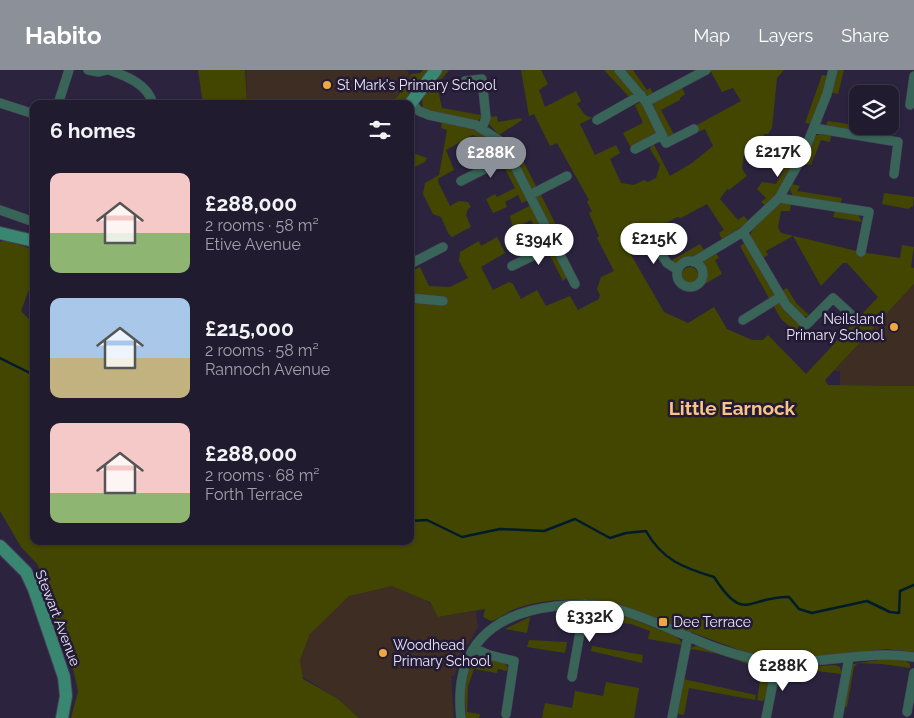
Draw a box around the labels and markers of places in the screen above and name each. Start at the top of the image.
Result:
place label: St Mark's Primary School [337,77,497,93]
marker: St Mark's Primary School [321,79,333,91]
pin: £288K [456,136,526,179]
pin: £217K [743,136,813,178]
pin: £215K [619,222,689,265]
pin: £394K [504,224,574,266]
place label: Neilsland Primary School [786,311,884,343]
marker: Neilsland Primary School [888,321,900,333]
pin: £332K [555,600,625,643]
place label: Dee Terrace [673,614,751,630]
marker: Dee Terrace [657,616,669,628]
place label: Woodhead Primary School [393,637,491,669]
marker: Woodhead Primary School [377,647,389,659]
pin: £288K [748,650,818,692]

